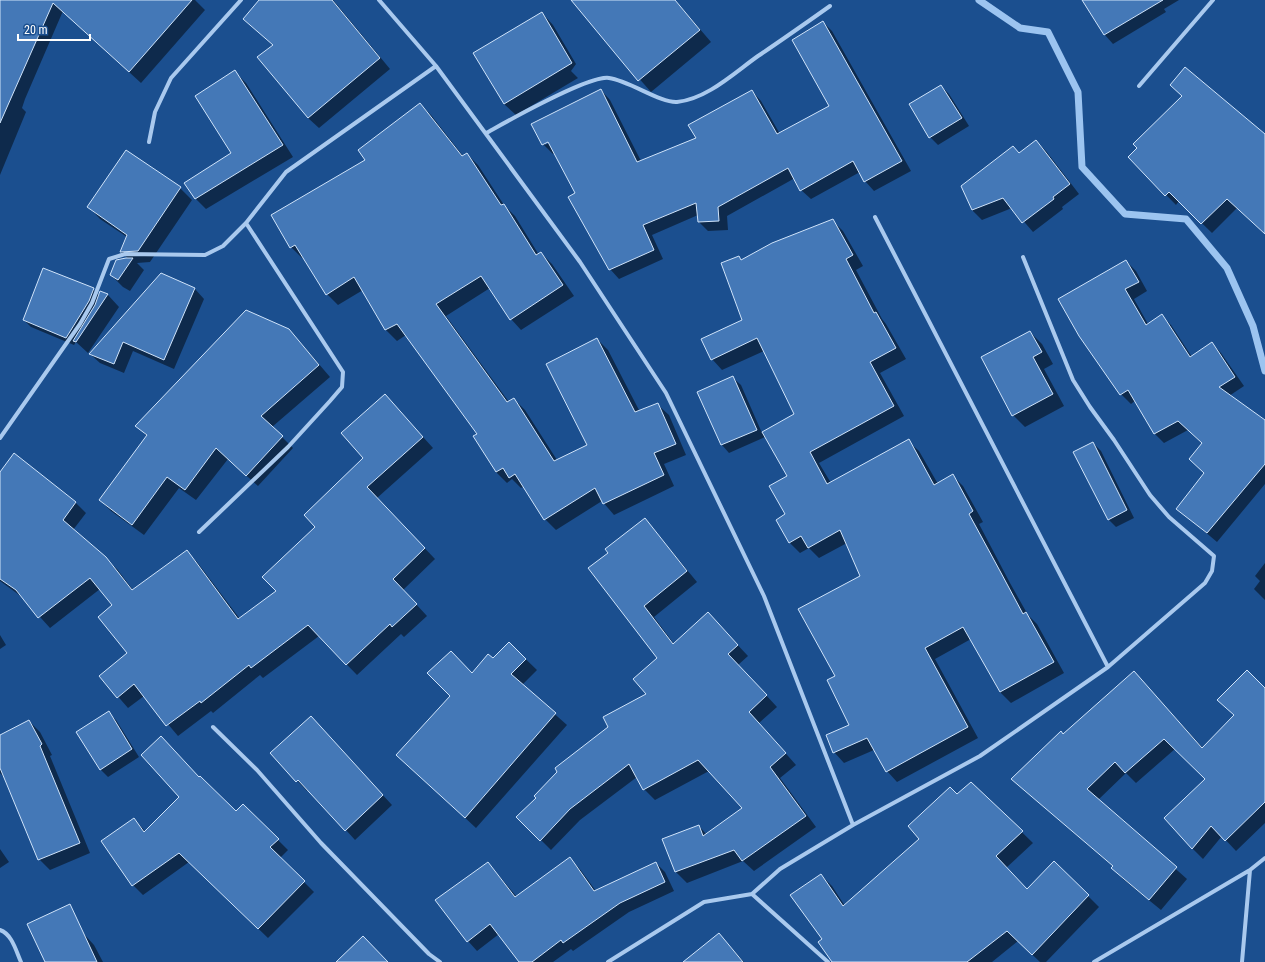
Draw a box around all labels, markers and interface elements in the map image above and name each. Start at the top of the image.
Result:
scale bar [18,16,90,42]
text: 20 m [24,23,48,37]

